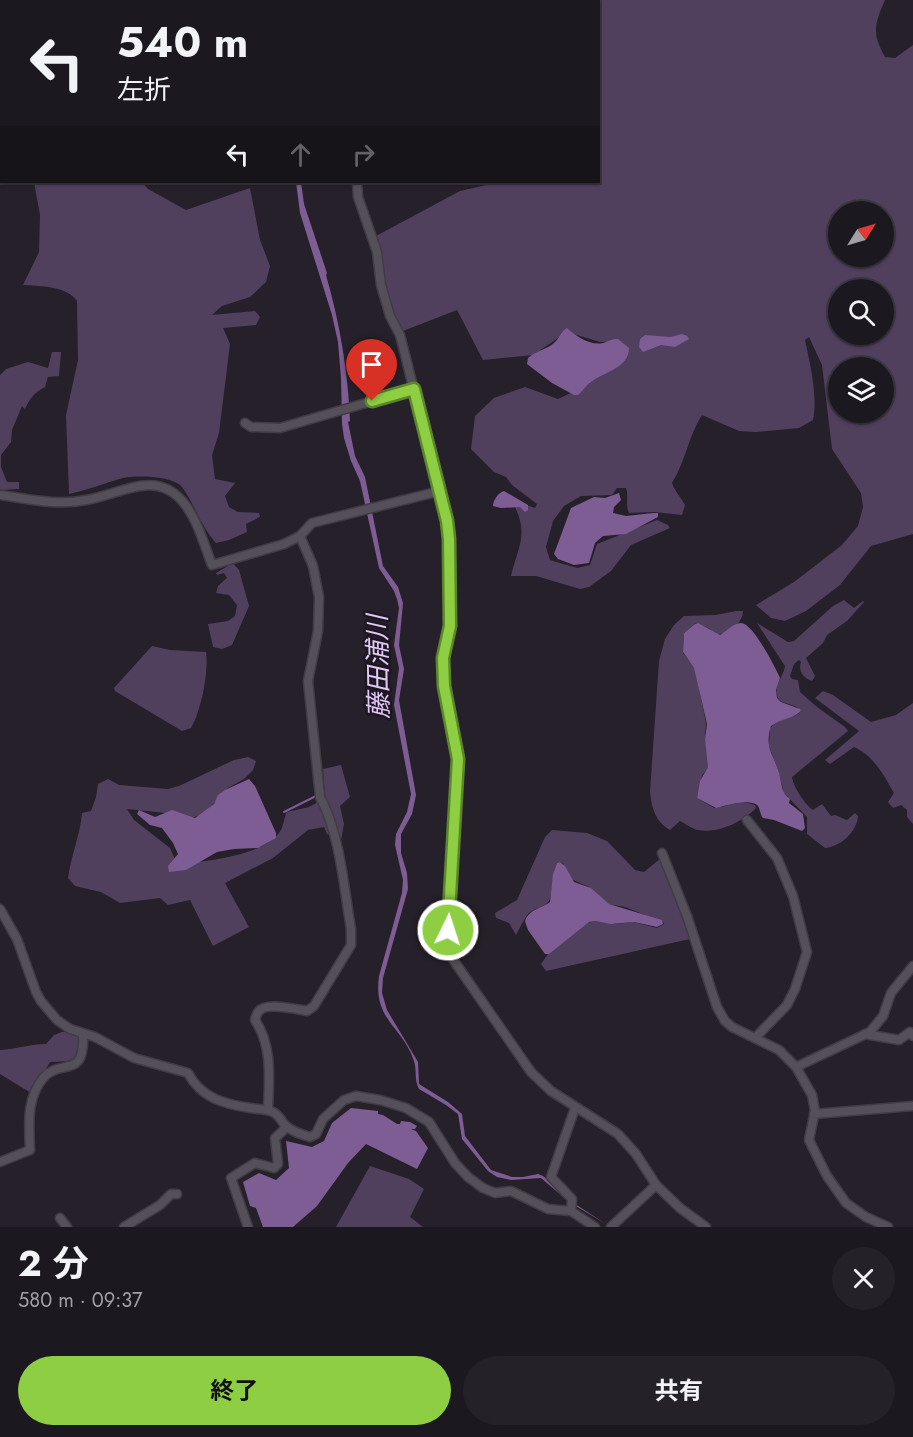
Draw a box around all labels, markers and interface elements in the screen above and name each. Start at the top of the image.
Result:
text: 540 m [117,12,248,73]
icon: left [18,24,96,102]
text: 左折 [117,70,171,109]
icon: left [221,138,254,171]
icon: ahead [284,138,317,171]
icon: right [347,138,380,171]
north arrow [828,201,894,267]
map controls [828,201,894,423]
button: search [828,279,894,345]
pin [346,339,397,401]
icon: arrive [355,348,388,381]
button: layers [828,357,894,423]
water label: 藤田浦川 [358,612,398,719]
position arrow [416,898,480,962]
text: 2 分 [18,1237,88,1289]
button: close [832,1247,895,1310]
text: 580 m · 09:37 [18,1286,142,1315]
button: 終了 [18,1356,451,1425]
button: 共有 [463,1356,895,1425]

